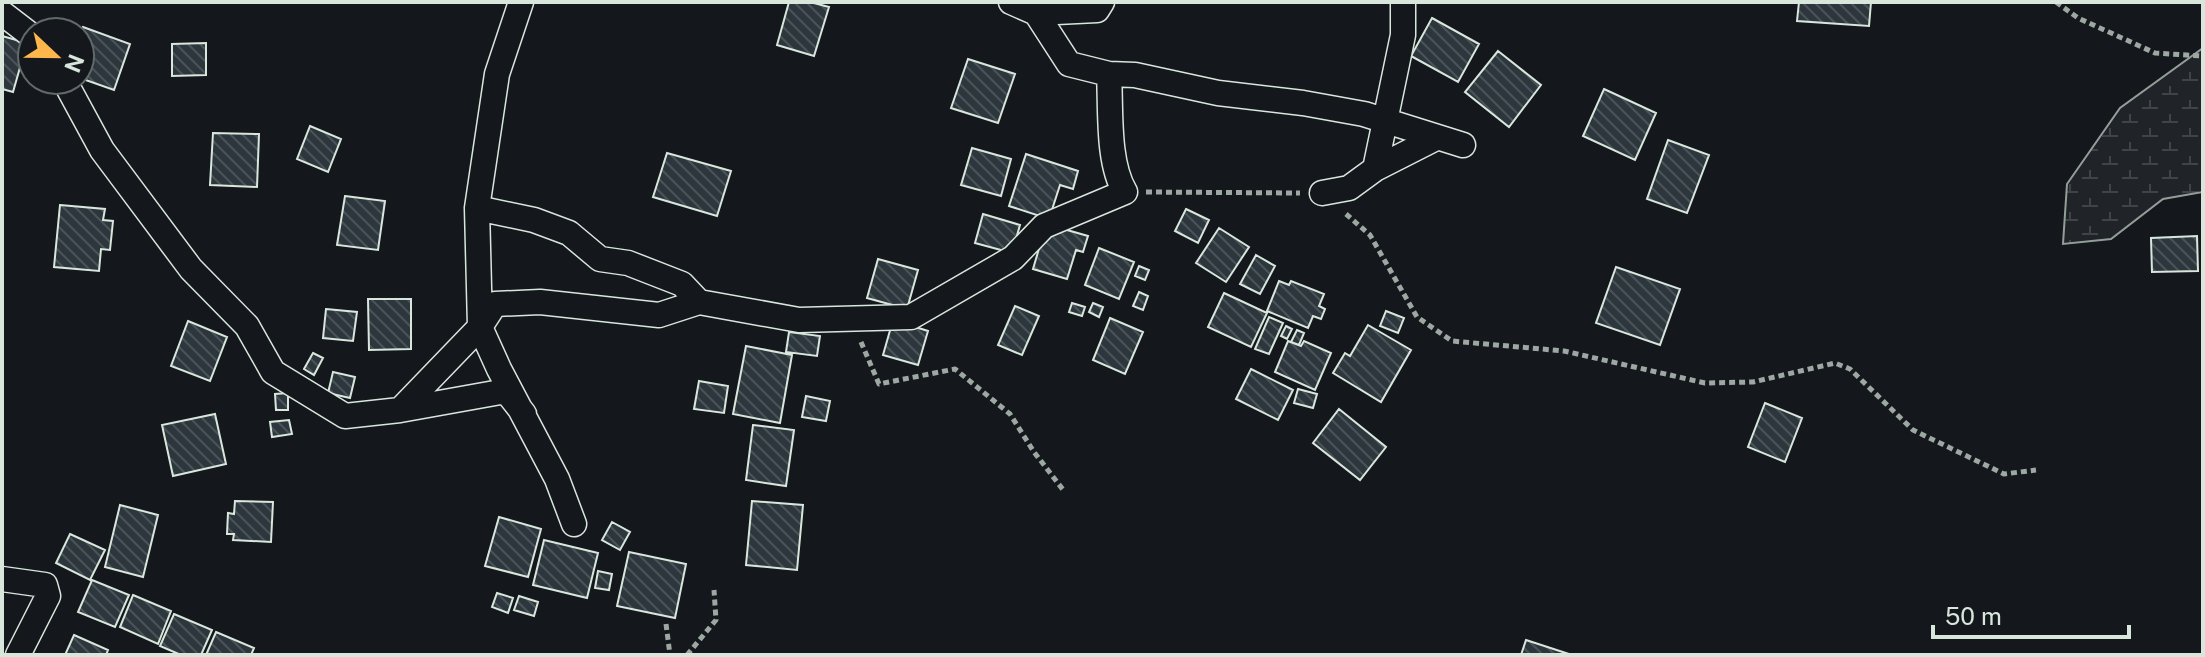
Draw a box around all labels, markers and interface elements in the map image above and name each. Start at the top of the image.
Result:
north arrow [16,16,96,96]
text: N [59,51,90,76]
scale bar [1933,589,2129,639]
text: 50 m [1945,602,2002,630]

